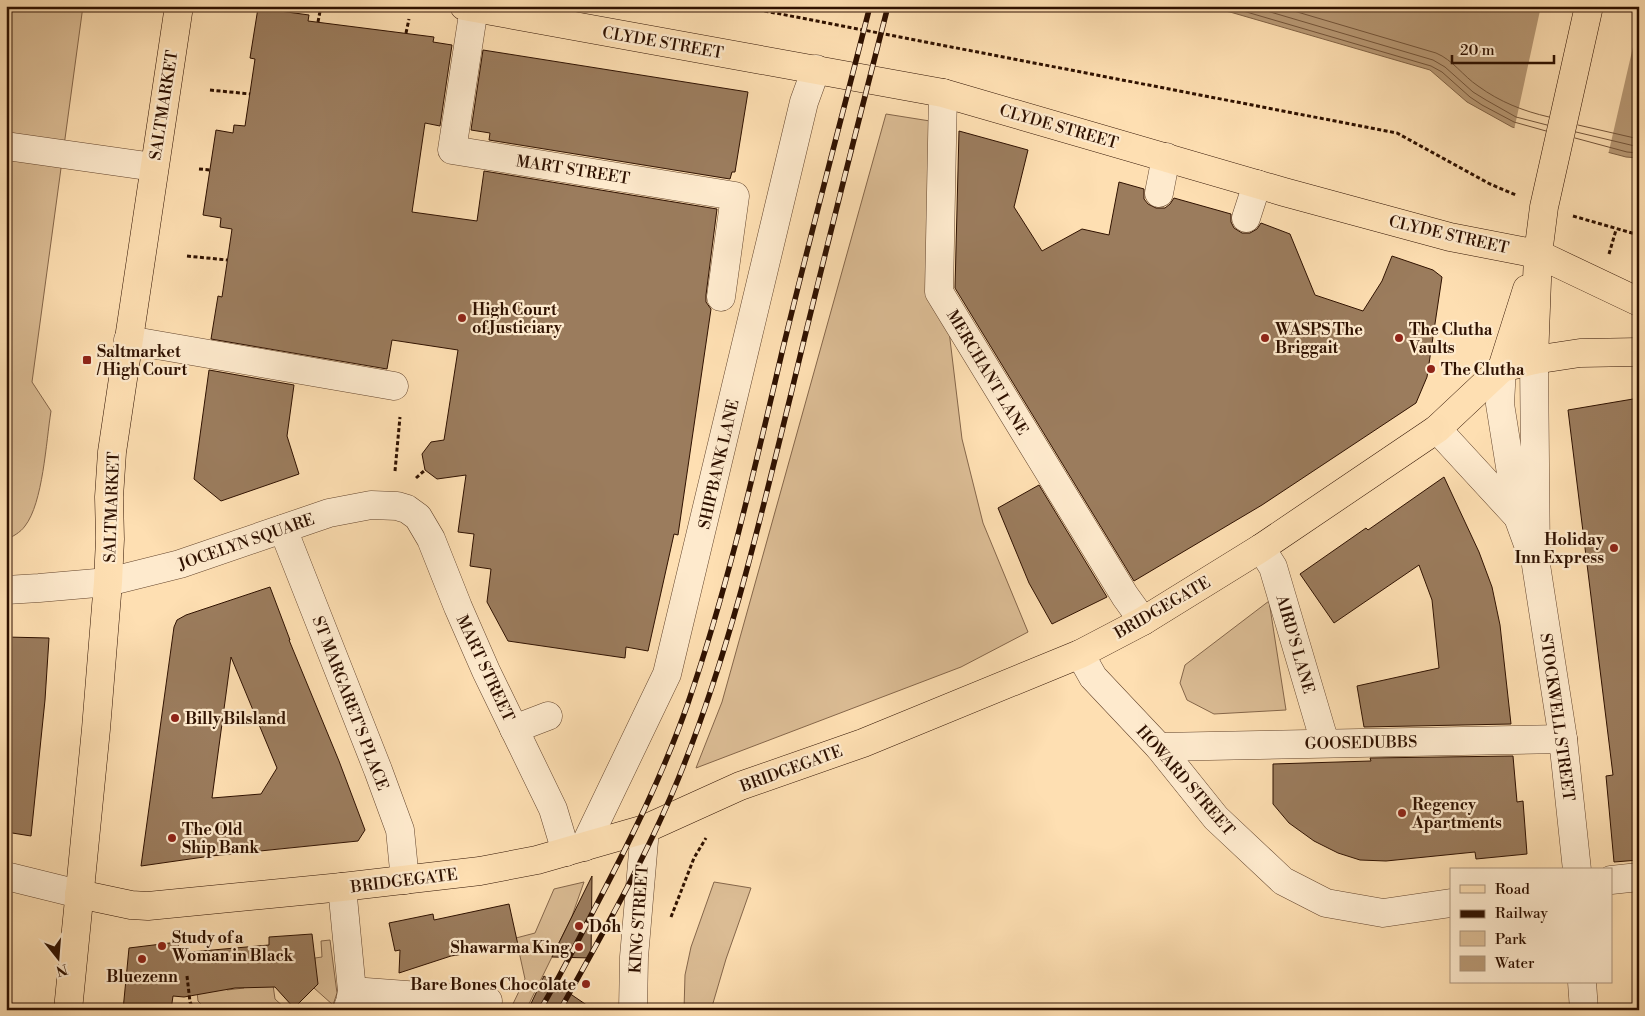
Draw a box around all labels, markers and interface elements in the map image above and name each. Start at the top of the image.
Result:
street label: CLYDE STREET [601,22,725,63]
scale bar [1452,32,1555,64]
text: 20 m [1460,41,1495,60]
street label: SALTMARKET [145,49,183,162]
street label: CLYDE STREET [997,100,1120,153]
street label: MART STREET [514,151,631,189]
street label: CLYDE STREET [1387,211,1511,259]
place label: High Court of Justiciary [472,300,563,338]
street label: MERCHANT LANE [942,306,1032,439]
marker: High Court of Justiciary [456,312,468,324]
place label: WASPS The Briggait [1274,320,1363,358]
place label: The Clutha Vaults [1408,320,1493,358]
marker: WASPS The Briggait [1259,332,1271,344]
marker: The Clutha Vaults [1393,332,1405,344]
place label: Saltmarket / High Court [96,342,188,380]
marker: Saltmarket / High Court [81,354,93,366]
place label: The Clutha [1441,360,1525,380]
marker: The Clutha [1425,363,1437,375]
street label: SHIPBANK LANE [694,397,744,531]
street label: SALTMARKET [100,451,124,563]
street label: JOCELYN SQUARE [175,509,317,575]
place label: Holiday Inn Express [1515,530,1605,568]
marker: Holiday Inn Express [1608,542,1620,554]
street label: BRIDGEGATE [1110,572,1214,644]
street label: AIRD'S LANE [1271,592,1319,696]
street label: MART STREET [452,612,519,725]
street label: ST MARGARET'S PLACE [308,613,393,793]
street label: STOCKWELL STREET [1535,632,1579,802]
place label: Billy Bilsland [185,709,286,729]
marker: Billy Bilsland [169,712,181,724]
street label: HOWARD STREET [1132,721,1239,840]
street label: GOOSEDUBBS [1305,732,1417,754]
street label: BRIDGEGATE [736,741,845,797]
place label: Regency Apartments [1411,795,1502,833]
marker: Regency Apartments [1396,807,1408,819]
place label: The Old Ship Bank [182,820,260,858]
marker: The Old Ship Bank [166,832,178,844]
street label: KING STREET [625,864,653,974]
street label: BRIDGEGATE [348,865,459,898]
legend [1450,868,1612,984]
text: Road [1495,880,1530,899]
text: Railway [1495,904,1549,923]
place label: Doh [589,917,621,937]
marker: Doh [573,920,585,932]
place label: Study of a Woman in Black [171,928,295,966]
text: Park [1495,930,1527,949]
north arrow [32,934,82,984]
place label: Shawarma King [451,938,570,958]
marker: Study of a Woman in Black [156,940,168,952]
marker: Shawarma King [573,941,585,953]
marker: Bluezenn [136,953,148,965]
text: Water [1494,954,1535,973]
text: N [54,959,69,980]
place label: Bluezenn [106,967,178,987]
place label: Bare Bones Chocolate [410,975,576,995]
marker: Bare Bones Chocolate [580,978,592,990]

